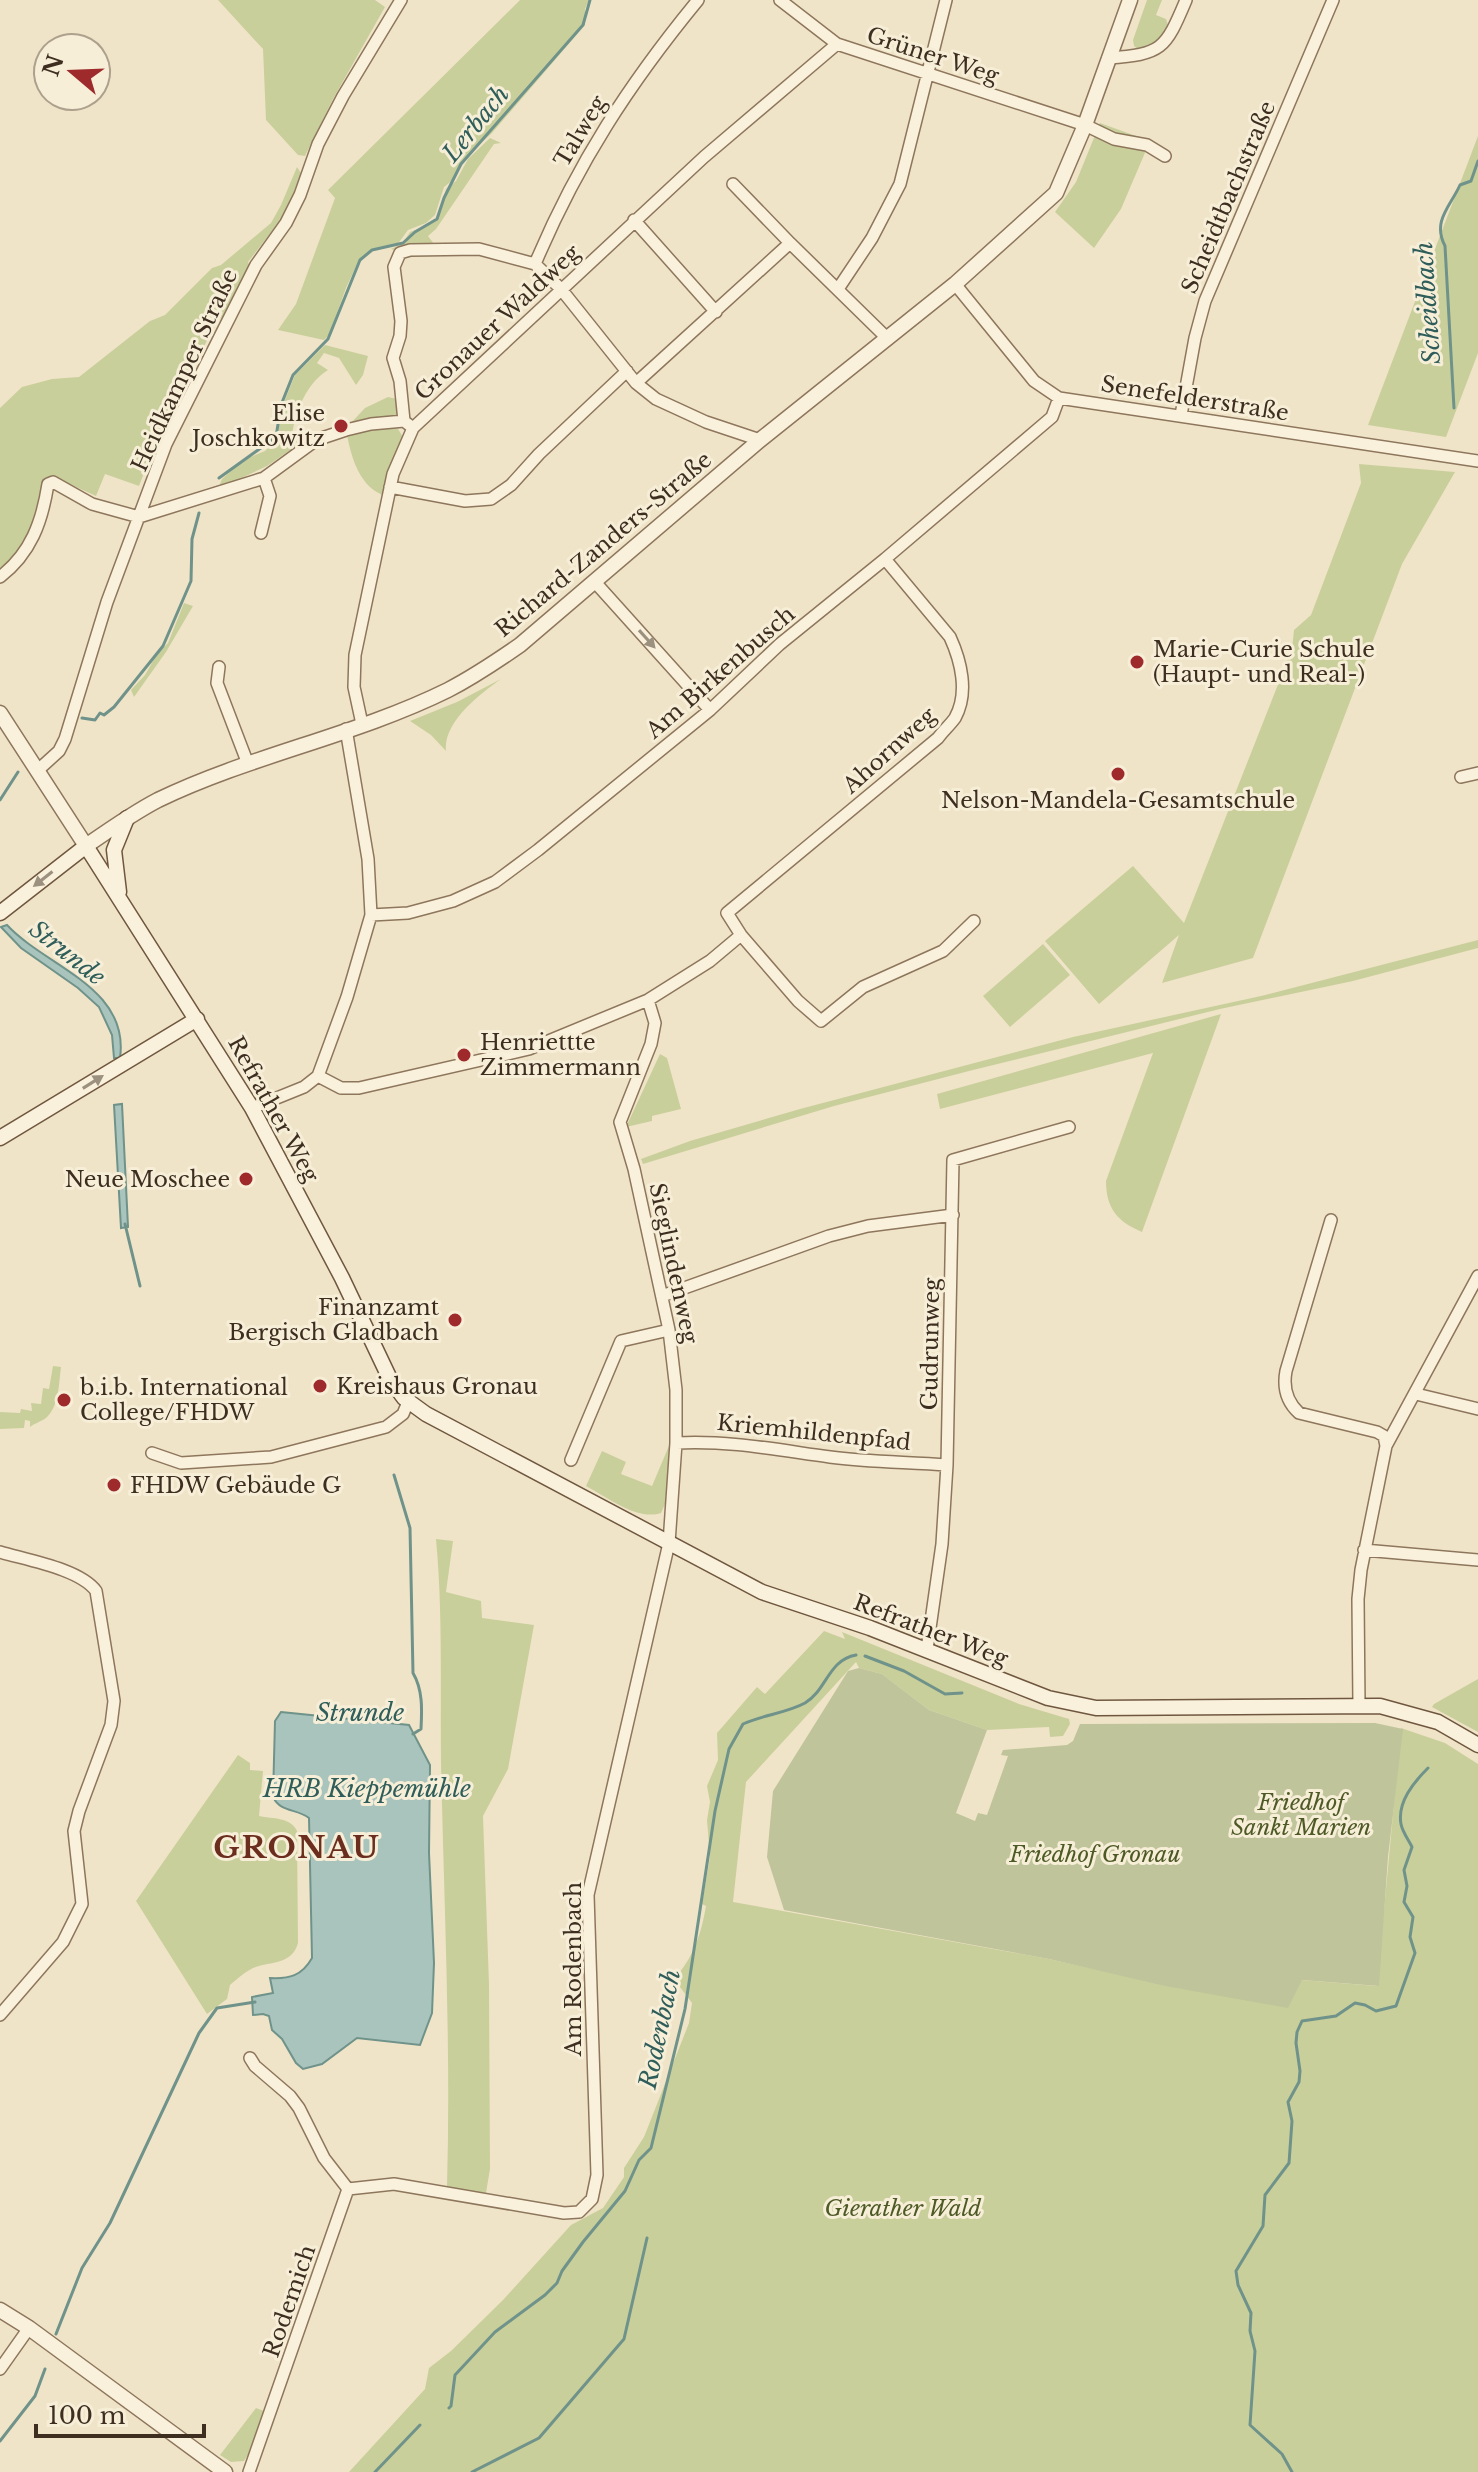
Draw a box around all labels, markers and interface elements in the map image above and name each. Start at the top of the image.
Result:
street label: Grüner Weg [863,21,1003,90]
north arrow [32,32,112,112]
text: N [37,51,70,80]
water label: Lerbach [436,80,515,168]
street label: Talweg [549,90,613,172]
street label: Scheidtbachstraße [1176,97,1281,298]
street label: Gronauer Waldweg [409,238,586,406]
water label: Scheidbach [1409,241,1446,365]
street label: Heidkamper Straße [126,265,243,476]
street label: Senefelderstraße [1099,370,1291,427]
place label: Elise Joschkowitz [189,400,325,452]
marker: Elise Joschkowitz [332,417,350,435]
street label: Richard-Zanders-Straße [490,446,717,643]
street label: Am Birkenbusch [640,600,800,745]
one-way arrow [637,630,655,649]
place label: Marie-Curie Schule (Haupt- und Real-) [1153,636,1375,688]
marker: Marie-Curie Schule (Haupt- und Real-) [1128,653,1146,671]
street label: Ahornweg [837,701,942,800]
marker: Nelson-Mandela-Gesamtschule [1109,765,1127,783]
place label: Nelson-Mandela-Gesamtschule [941,787,1295,814]
one-way arrow [33,871,53,887]
water label: Strunde [24,914,111,991]
place label: Henriettte Zimmermann [480,1029,641,1081]
street label: Refrather Weg [222,1031,325,1188]
marker: Henriettte Zimmermann [455,1046,473,1064]
one-way arrow [82,1074,103,1089]
place label: Neue Moschee [65,1166,230,1193]
marker: Neue Moschee [237,1170,255,1188]
street label: Sieglindenweg [643,1180,704,1347]
street label: Gudrunweg [916,1277,945,1411]
place label: Finanzamt Bergisch Gladbach [228,1294,440,1346]
marker: Finanzamt Bergisch Gladbach [446,1311,464,1329]
place label: Kreishaus Gronau [336,1373,538,1400]
place label: b.i.b. International College/FHDW [79,1374,288,1426]
marker: Kreishaus Gronau [311,1377,329,1395]
marker: b.i.b. International College/FHDW [55,1391,73,1409]
street label: Kriemhildenpfad [716,1409,912,1456]
place label: FHDW Gebäude G [130,1472,341,1499]
marker: FHDW Gebäude G [105,1476,123,1494]
street label: Refrather Weg [850,1589,1012,1673]
water label: Strunde [316,1698,404,1727]
water label: HRB Kieppemühle [262,1774,471,1803]
park label: Friedhof Sankt Marien [1231,1789,1371,1841]
district label: GRONAU [213,1829,381,1866]
park label: Friedhof Gronau [1009,1841,1180,1868]
street label: Am Rodenbach [560,1882,587,2057]
water label: Rodenbach [632,1966,686,2092]
park label: Gierather Wald [825,2195,982,2222]
street label: Rodemich [258,2241,321,2361]
scale bar [36,2388,204,2438]
text: 100 m [48,2401,126,2430]

